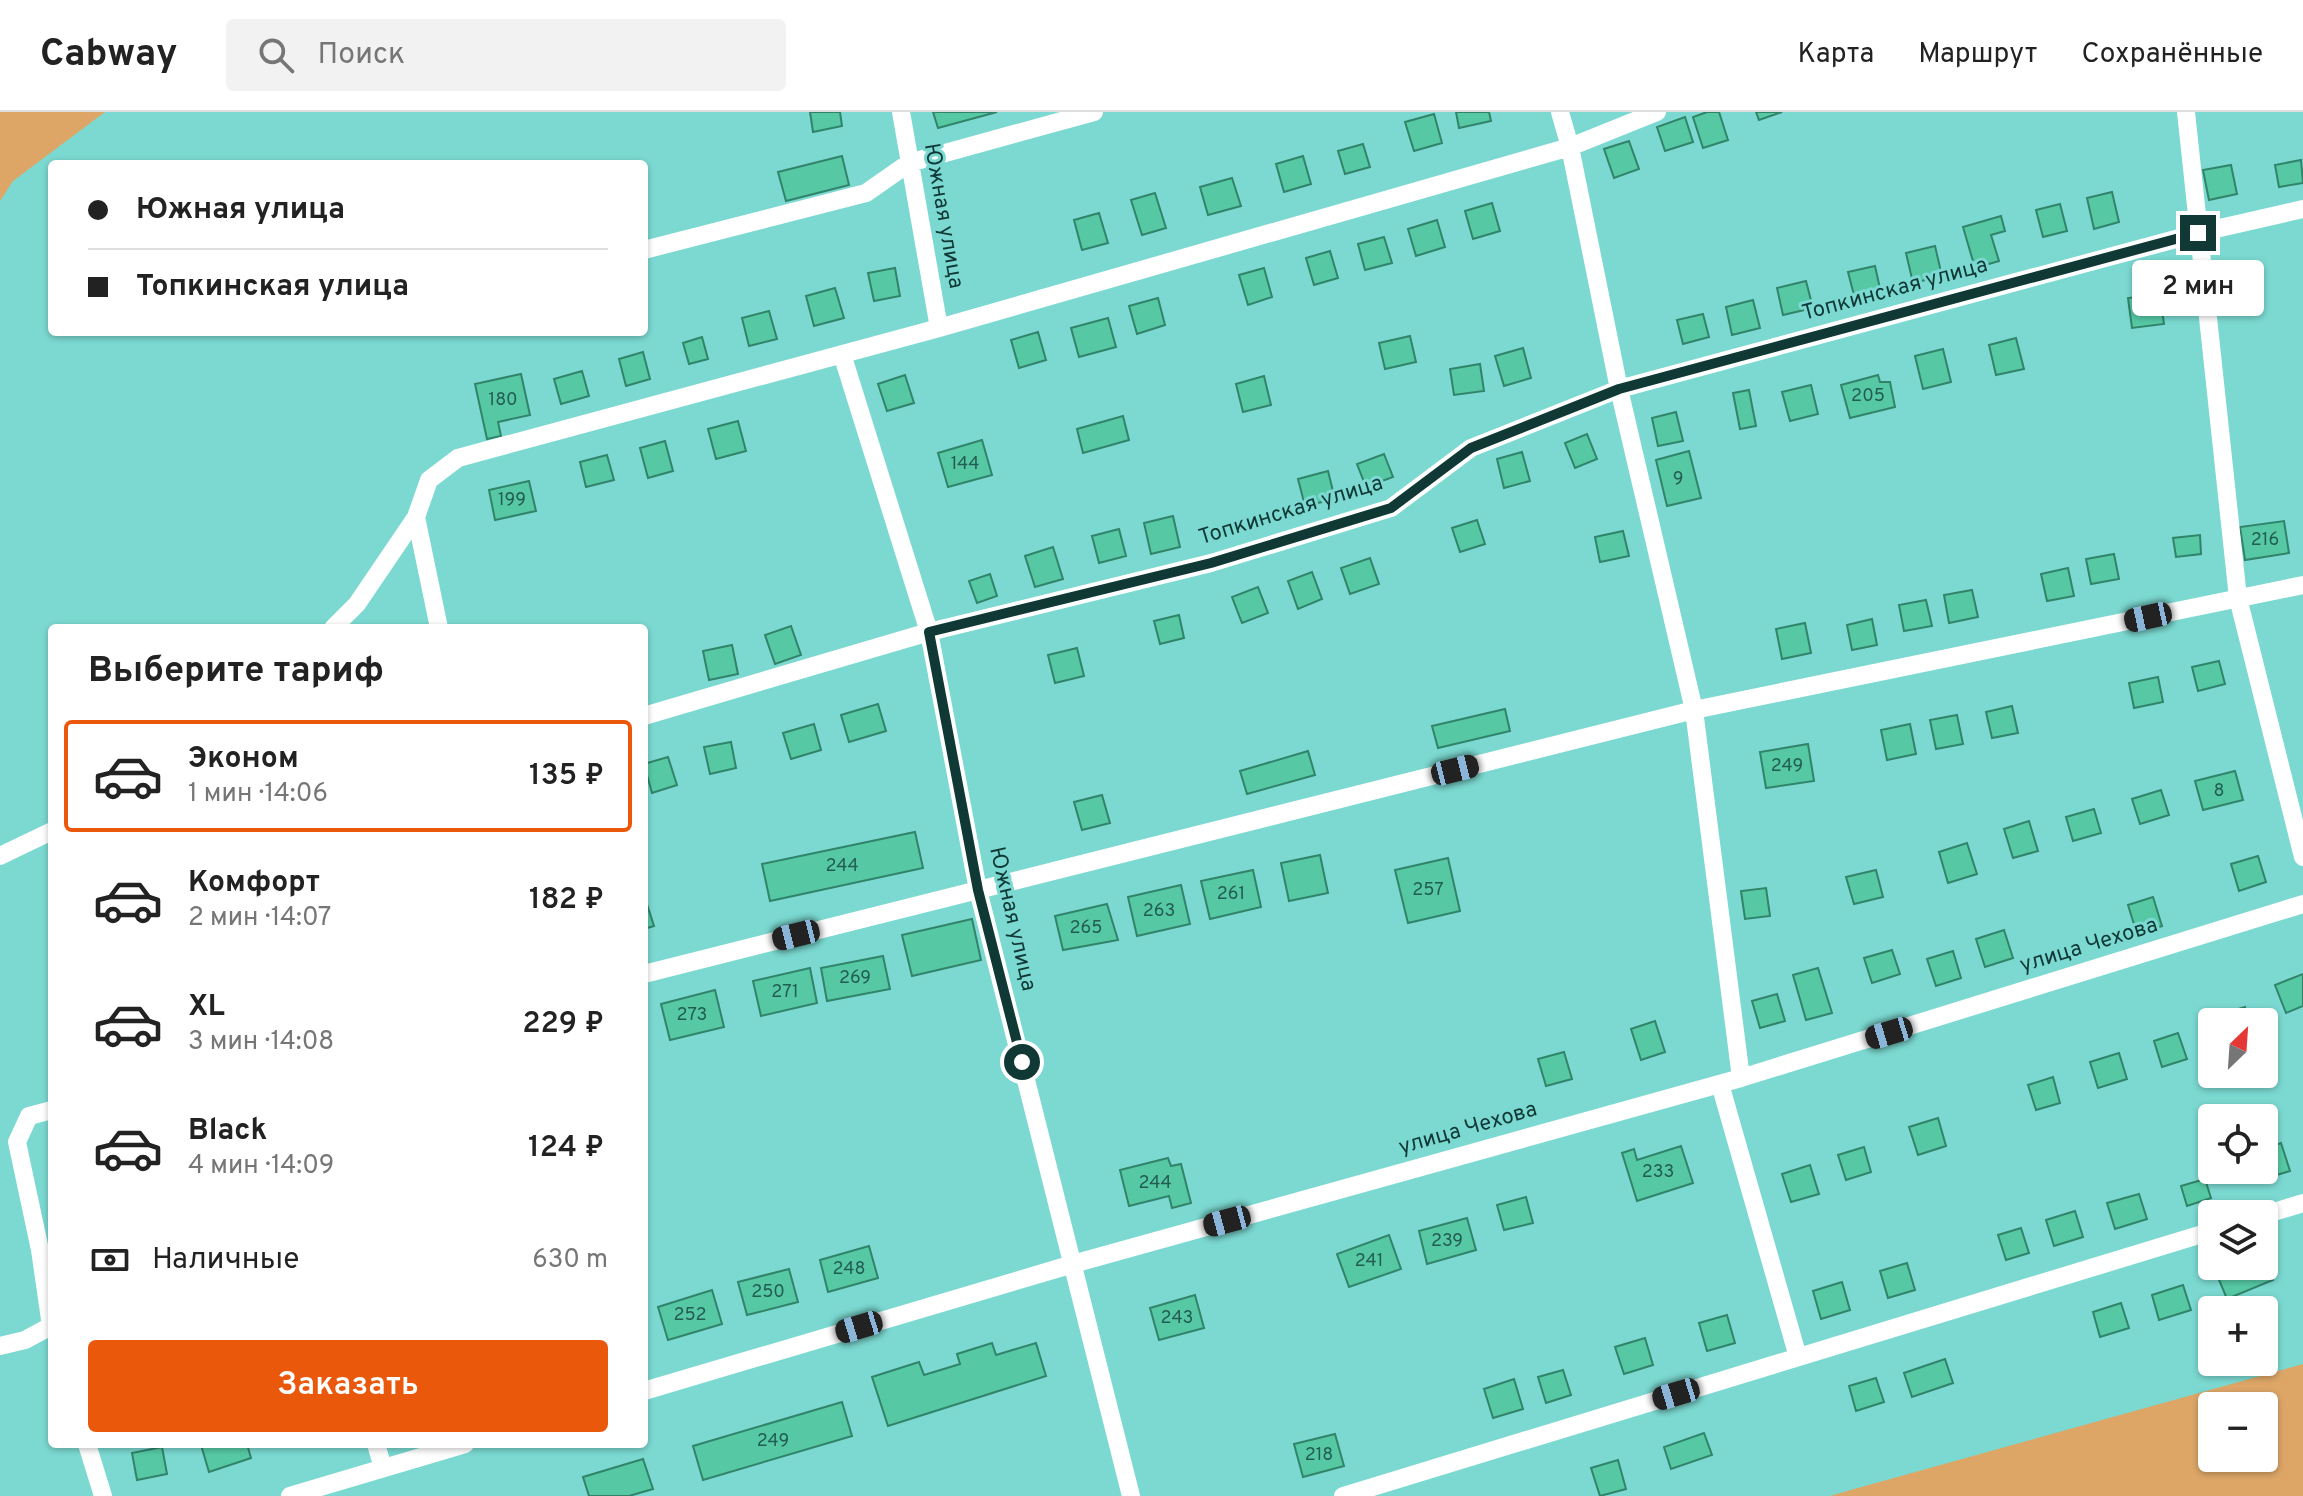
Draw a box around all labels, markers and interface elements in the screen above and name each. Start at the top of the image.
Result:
search box [226,19,786,91]
text: Cabway [40,31,178,80]
icon: search [254,33,298,77]
text: Поиск [318,37,405,74]
text: Карта [1798,37,1874,73]
text: Маршрут [1918,37,2037,73]
text: Сохранённые [2081,37,2263,73]
street label: Южная улица [917,141,969,291]
text: Южная улица [136,192,345,229]
route end [2180,215,2216,251]
street label: Топкинская улица [1799,252,1991,328]
callout: 2 мин [2132,261,2264,317]
text: Топкинская улица [136,269,409,306]
text: 2 мин [2162,271,2234,304]
house number: 205 [1851,385,1885,408]
house number: 180 [488,389,518,412]
house number: 144 [951,453,979,476]
house number: 9 [1673,468,1683,491]
street label: Топкинская улица [1196,470,1386,552]
house number: 199 [498,489,526,512]
house number: 216 [2251,529,2279,552]
car [2122,600,2174,634]
text: Выберите тариф [88,649,384,695]
icon: car [92,740,164,812]
text: Эконом [188,741,299,778]
car [1429,753,1481,787]
house number: 249 [1771,755,1803,778]
text: 135 ₽ [529,758,604,795]
text: 1 мин · 14:06 [188,778,328,811]
house number: 8 [2214,780,2225,803]
street label: Южная улица [982,844,1042,994]
house number: 244 [825,855,859,878]
icon: car [92,864,164,936]
text: Комфорт [188,865,320,902]
house number: 257 [1412,879,1444,902]
text: 182 ₽ [529,882,604,919]
house number: 261 [1217,883,1245,906]
house number: 263 [1143,900,1175,923]
text: 2 мин · 14:07 [188,902,331,935]
street label: улица Чехова [2017,912,2161,980]
house number: 265 [1070,917,1102,940]
car [770,918,822,952]
house number: 269 [839,967,871,990]
house number: 271 [771,981,799,1004]
icon: car [92,988,164,1060]
text: XL [188,989,225,1026]
house number: 273 [677,1004,707,1027]
text: 229 ₽ [522,1006,604,1043]
north arrow [2198,1008,2278,1088]
map controls [2198,1008,2278,1472]
car [1863,1015,1915,1051]
text: 3 мин · 14:08 [188,1026,334,1059]
route start [1004,1044,1040,1080]
street label: улица Чехова [1396,1096,1540,1162]
button: locate [2198,1104,2278,1184]
icon: car [92,1112,164,1184]
text: Black [188,1113,267,1150]
text: 124 ₽ [528,1130,604,1167]
text: 4 мин · 14:09 [188,1150,334,1183]
house number: 233 [1642,1161,1674,1184]
house number: 244 [1138,1172,1172,1195]
button: layers [2198,1200,2278,1280]
car [1201,1203,1253,1239]
house number: 239 [1431,1230,1463,1253]
icon: cash [88,1238,132,1282]
text: Наличные [152,1242,299,1279]
text: 630 m [532,1244,608,1277]
house number: 241 [1355,1250,1383,1273]
house number: 248 [832,1258,866,1281]
house number: 250 [751,1281,785,1304]
button: + [2198,1296,2278,1376]
house number: 252 [673,1304,707,1327]
house number: 243 [1161,1307,1193,1330]
car [833,1309,885,1345]
button: Заказать [88,1340,608,1432]
car [1650,1376,1702,1412]
button: − [2198,1392,2278,1472]
house number: 249 [757,1430,789,1453]
house number: 218 [1305,1444,1333,1467]

